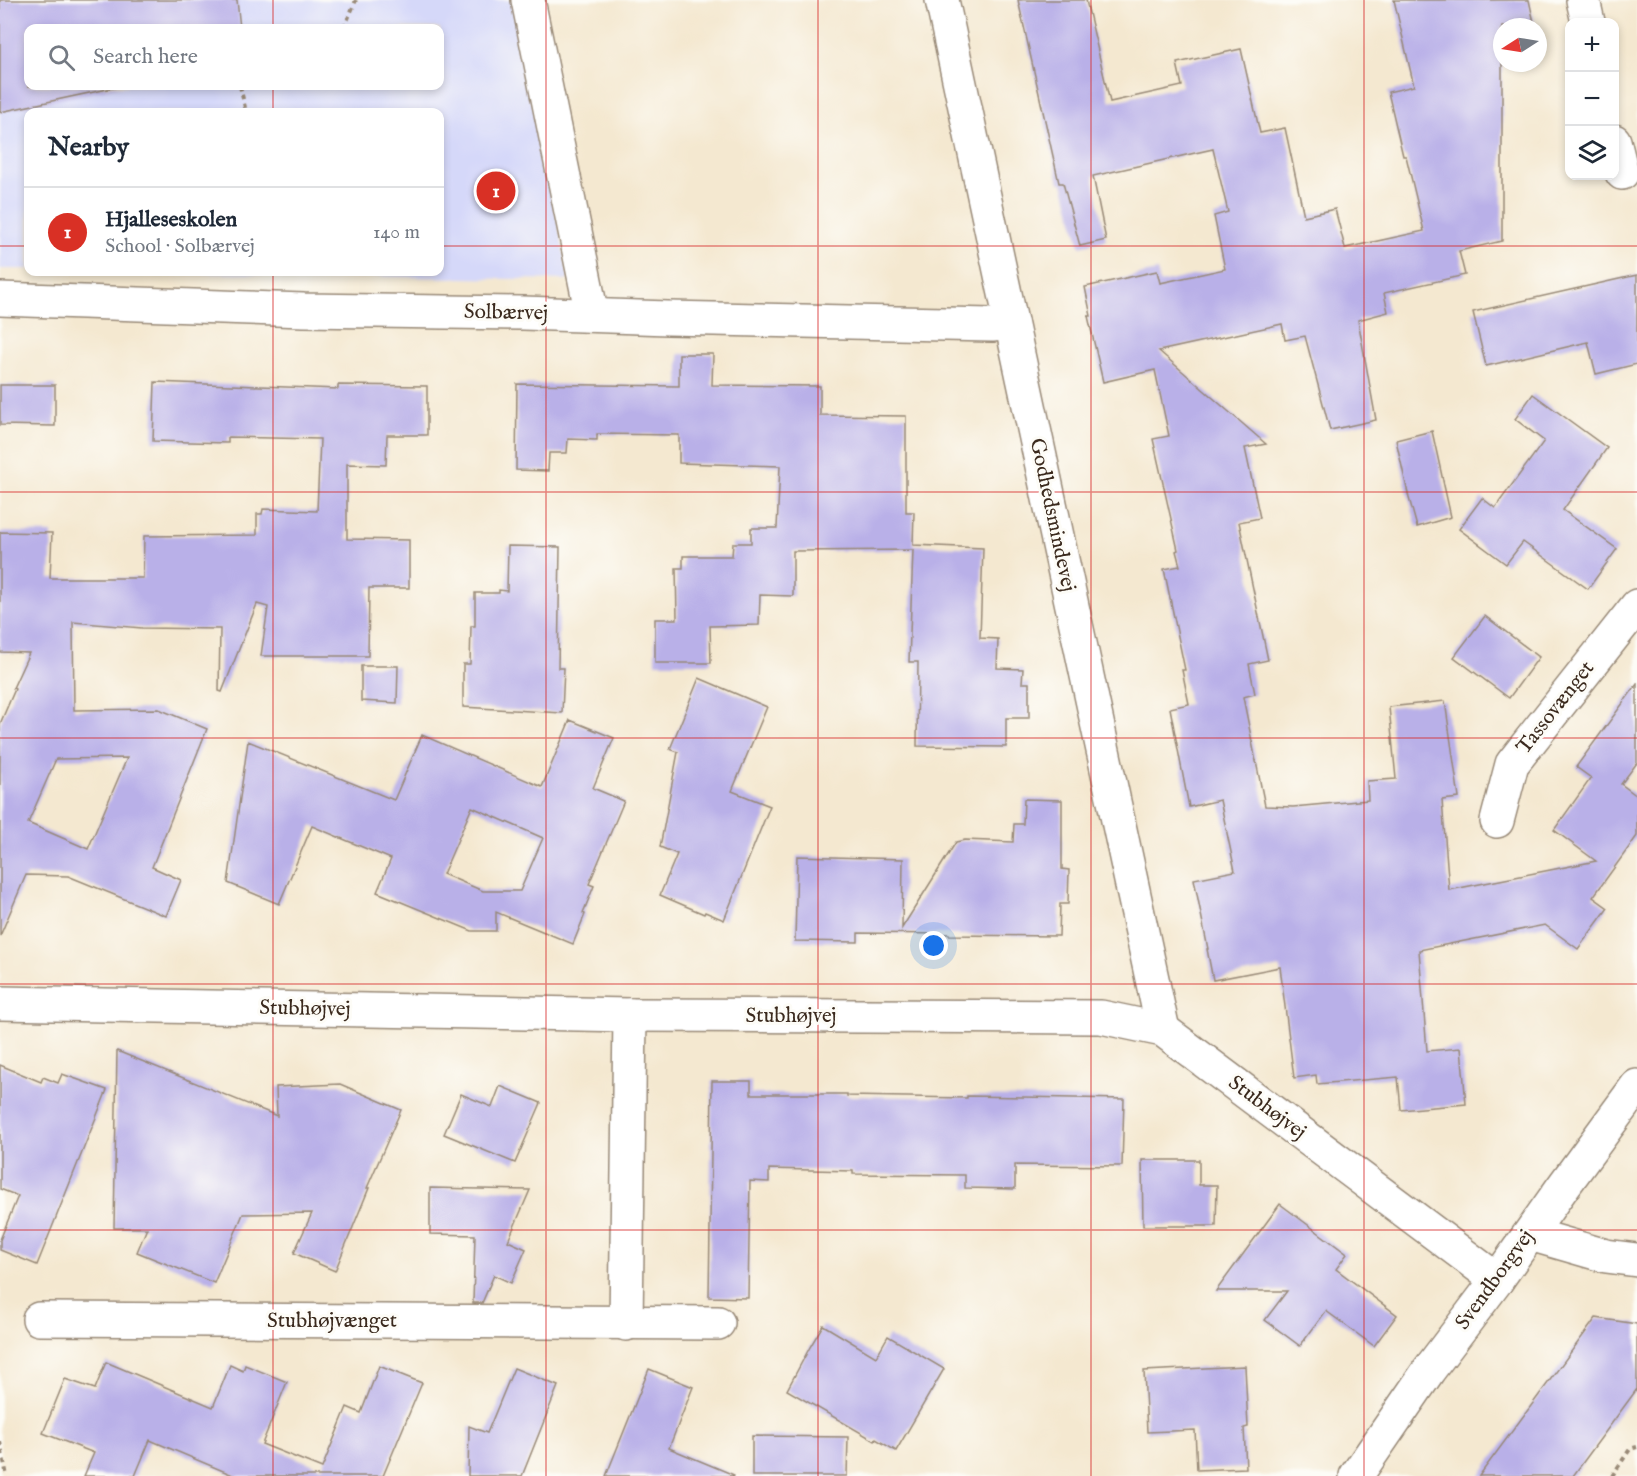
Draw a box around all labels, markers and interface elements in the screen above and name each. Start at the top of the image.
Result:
north arrow [1493,18,1547,72]
map controls [1565,18,1619,180]
button: + [1565,18,1619,72]
search box [24,24,444,90]
icon: search [45,41,78,74]
text: Search here [93,43,198,71]
button: − [1565,72,1619,126]
button: layers [1565,126,1619,180]
text: Nearby [48,131,129,164]
pin: 1 [476,168,516,213]
text: Hjalleseskolen [105,206,237,234]
text: 1 [64,220,71,245]
text: 140 m [373,220,420,245]
text: School · Solbærvej [105,234,255,259]
street label: Solbærvej [464,299,548,327]
street label: Godhedsmindevej [1023,436,1081,594]
street label: Tassovænget [1511,656,1601,760]
your location [919,931,948,960]
street label: Stubhøjvej [259,995,351,1023]
street label: Stubhøjvej [745,1003,837,1030]
street label: Stubhøjvej [1222,1070,1312,1146]
street label: Svendborgvej [1450,1224,1540,1336]
street label: Stubhøjvænget [267,1308,397,1335]

